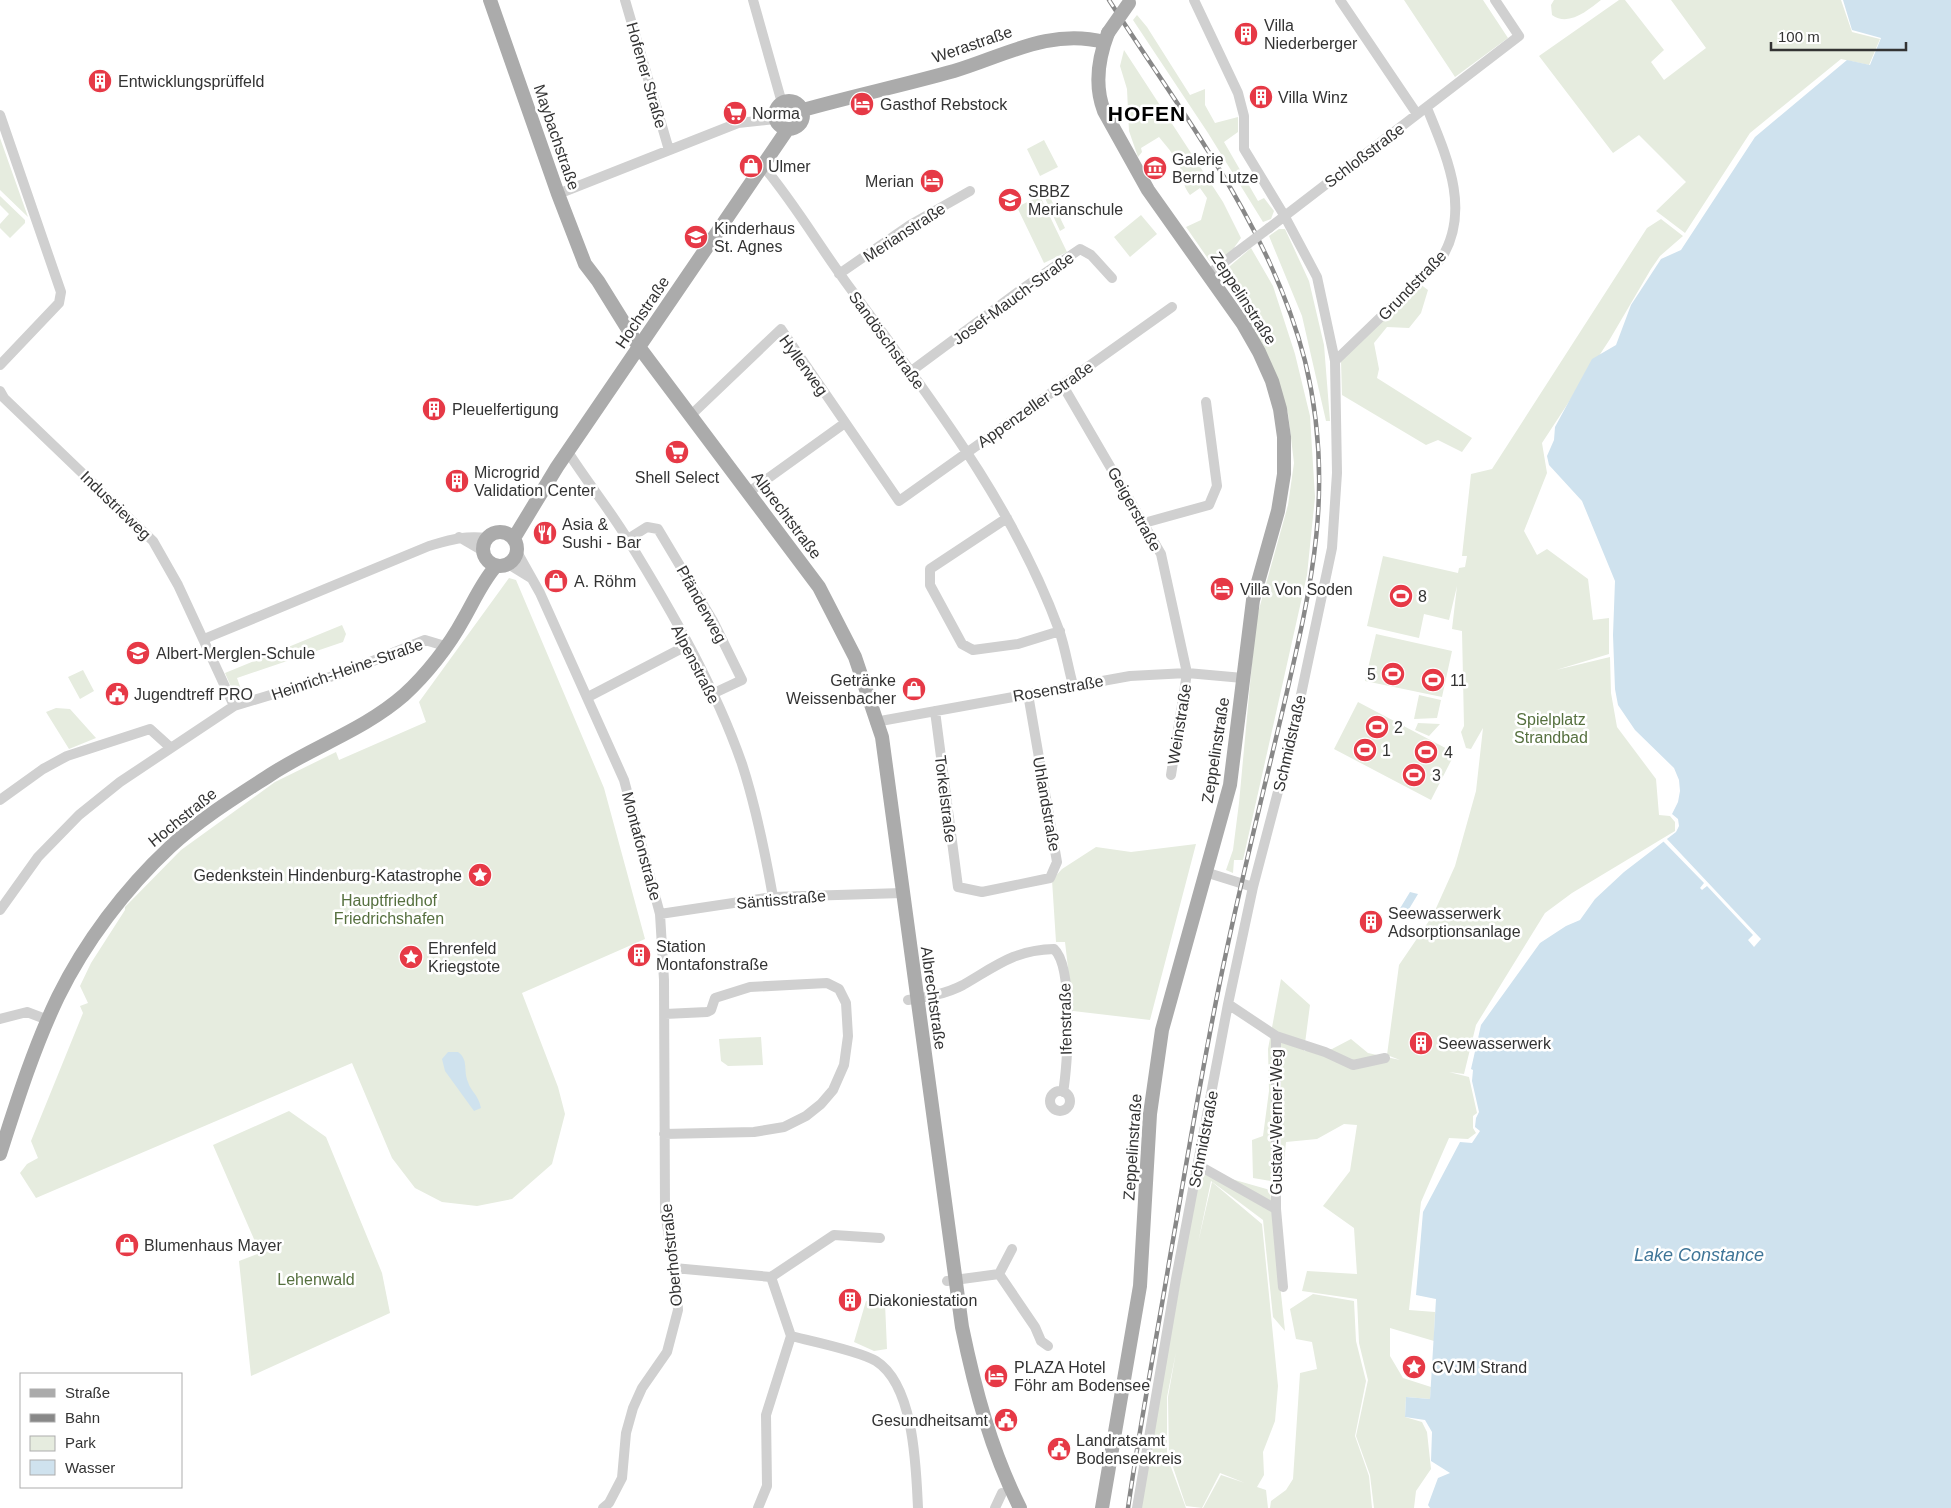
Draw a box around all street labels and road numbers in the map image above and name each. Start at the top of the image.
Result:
street label: Hofener Straße [623,20,670,130]
street label: Werastraße [930,23,1014,66]
street label: Maybachstraße [531,82,583,192]
street label: Schloßstraße [1321,120,1407,191]
street label: Merianstraße [860,200,949,265]
street label: Grundstraße [1375,247,1450,324]
street label: Josef-Mauch-Straße [950,249,1077,348]
street label: Zeppelinstraße [1207,249,1280,348]
street label: Hochstraße [612,273,673,351]
street label: Sandöschstraße [845,288,928,392]
street label: Hyllerweg [776,332,831,399]
street label: Appenzeller Straße [974,358,1096,451]
street label: Geigerstraße [1104,464,1165,554]
street label: Industrieweg [77,468,154,543]
street label: Albrechtstraße [749,469,825,562]
street label: Pfänderweg [673,563,730,646]
street label: Alpenstraße [668,622,723,707]
street label: Heinrich-Heine-Straße [269,635,425,703]
street label: Rosenstraße [1012,672,1105,705]
street label: Weinstraße [1165,682,1194,766]
street label: Schmidstraße [1270,693,1309,793]
street label: Zeppelinstraße [1199,696,1232,804]
street label: Torkelstraße [932,754,959,844]
street label: Uhlandstraße [1030,755,1063,853]
street label: Hochstraße [145,785,220,850]
street label: Montafonstraße [619,790,664,903]
street label: Säntisstraße [736,887,827,912]
street label: Albrechtstraße [918,945,949,1051]
street label: Ifenstraße [1056,983,1075,1055]
street label: Gustav-Werner-Weg [1268,1049,1285,1195]
street label: Schmidstraße [1186,1089,1221,1189]
street label: Zeppelinstraße [1120,1093,1145,1201]
street label: Oberhofstraße [658,1203,685,1307]

